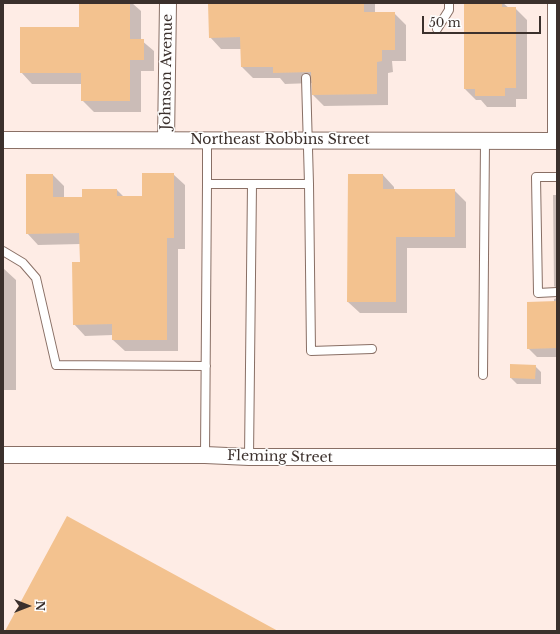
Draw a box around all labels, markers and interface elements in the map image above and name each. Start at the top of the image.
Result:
scale bar [424,8,543,34]
street label: Johnson Avenue [158,14,176,130]
text: 50 m [429,15,461,30]
street label: Northeast Robbins Street [190,132,370,148]
street label: Fleming Street [227,448,333,466]
north arrow [8,586,48,626]
text: N [33,601,47,611]

